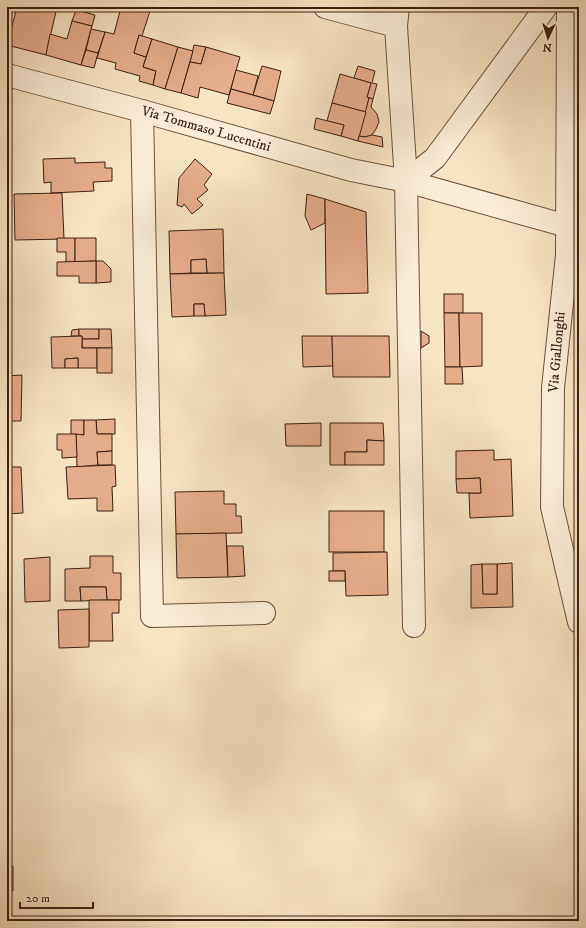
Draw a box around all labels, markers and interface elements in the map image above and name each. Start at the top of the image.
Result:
north arrow [528,18,568,58]
text: N [542,40,552,54]
street label: Via Tommaso Lucentini [138,102,273,156]
street label: Via Giallonghi [544,311,570,394]
scale bar [20,884,93,910]
text: 20 m [26,891,50,906]

